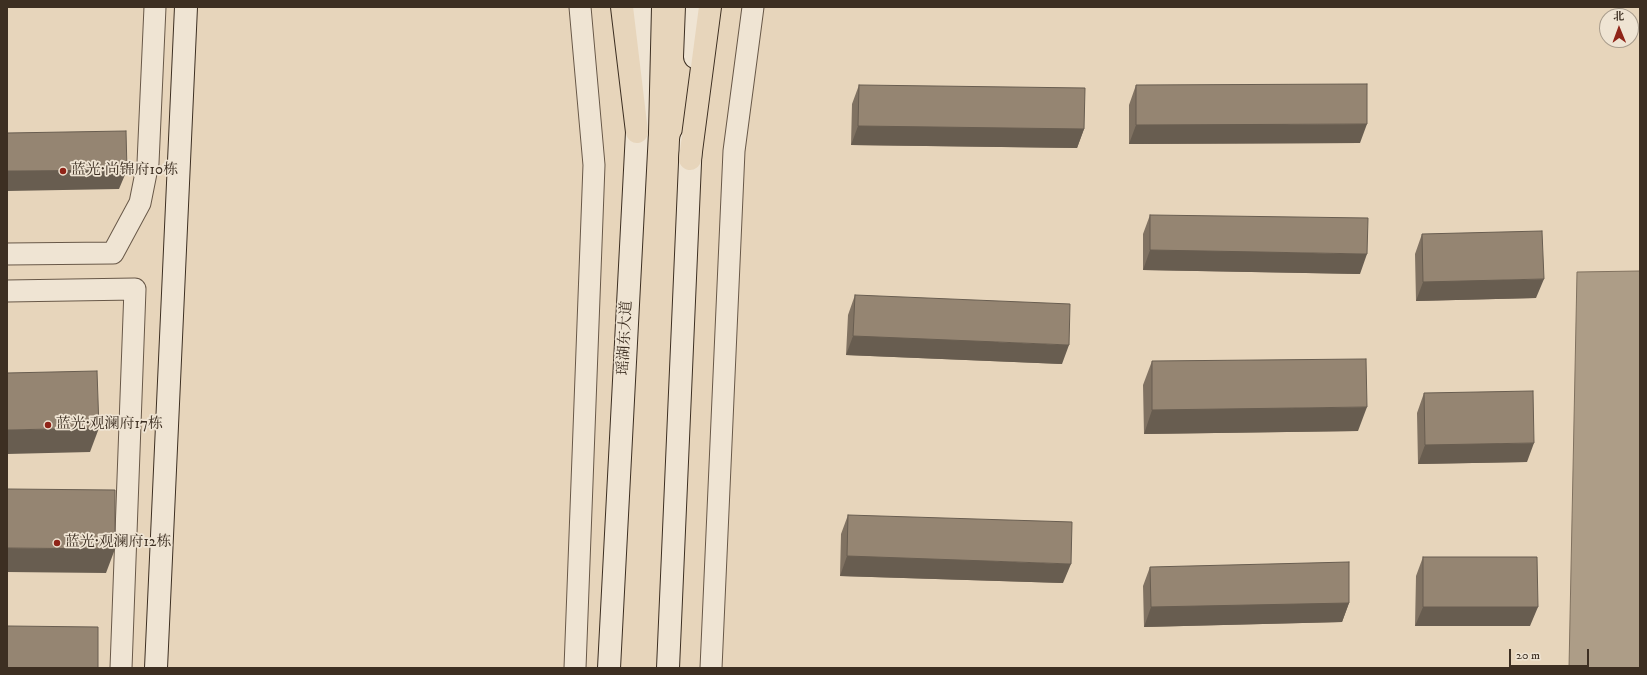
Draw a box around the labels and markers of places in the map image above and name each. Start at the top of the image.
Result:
place label: 蓝光·尚锦府10栋 [71,162,178,180]
marker: 蓝光·尚锦府10栋 [58,166,68,176]
place label: 蓝光·观澜府17栋 [56,416,163,434]
marker: 蓝光·观澜府17栋 [43,420,53,430]
place label: 蓝光·观澜府12栋 [65,534,171,552]
marker: 蓝光·观澜府12栋 [52,538,62,548]

